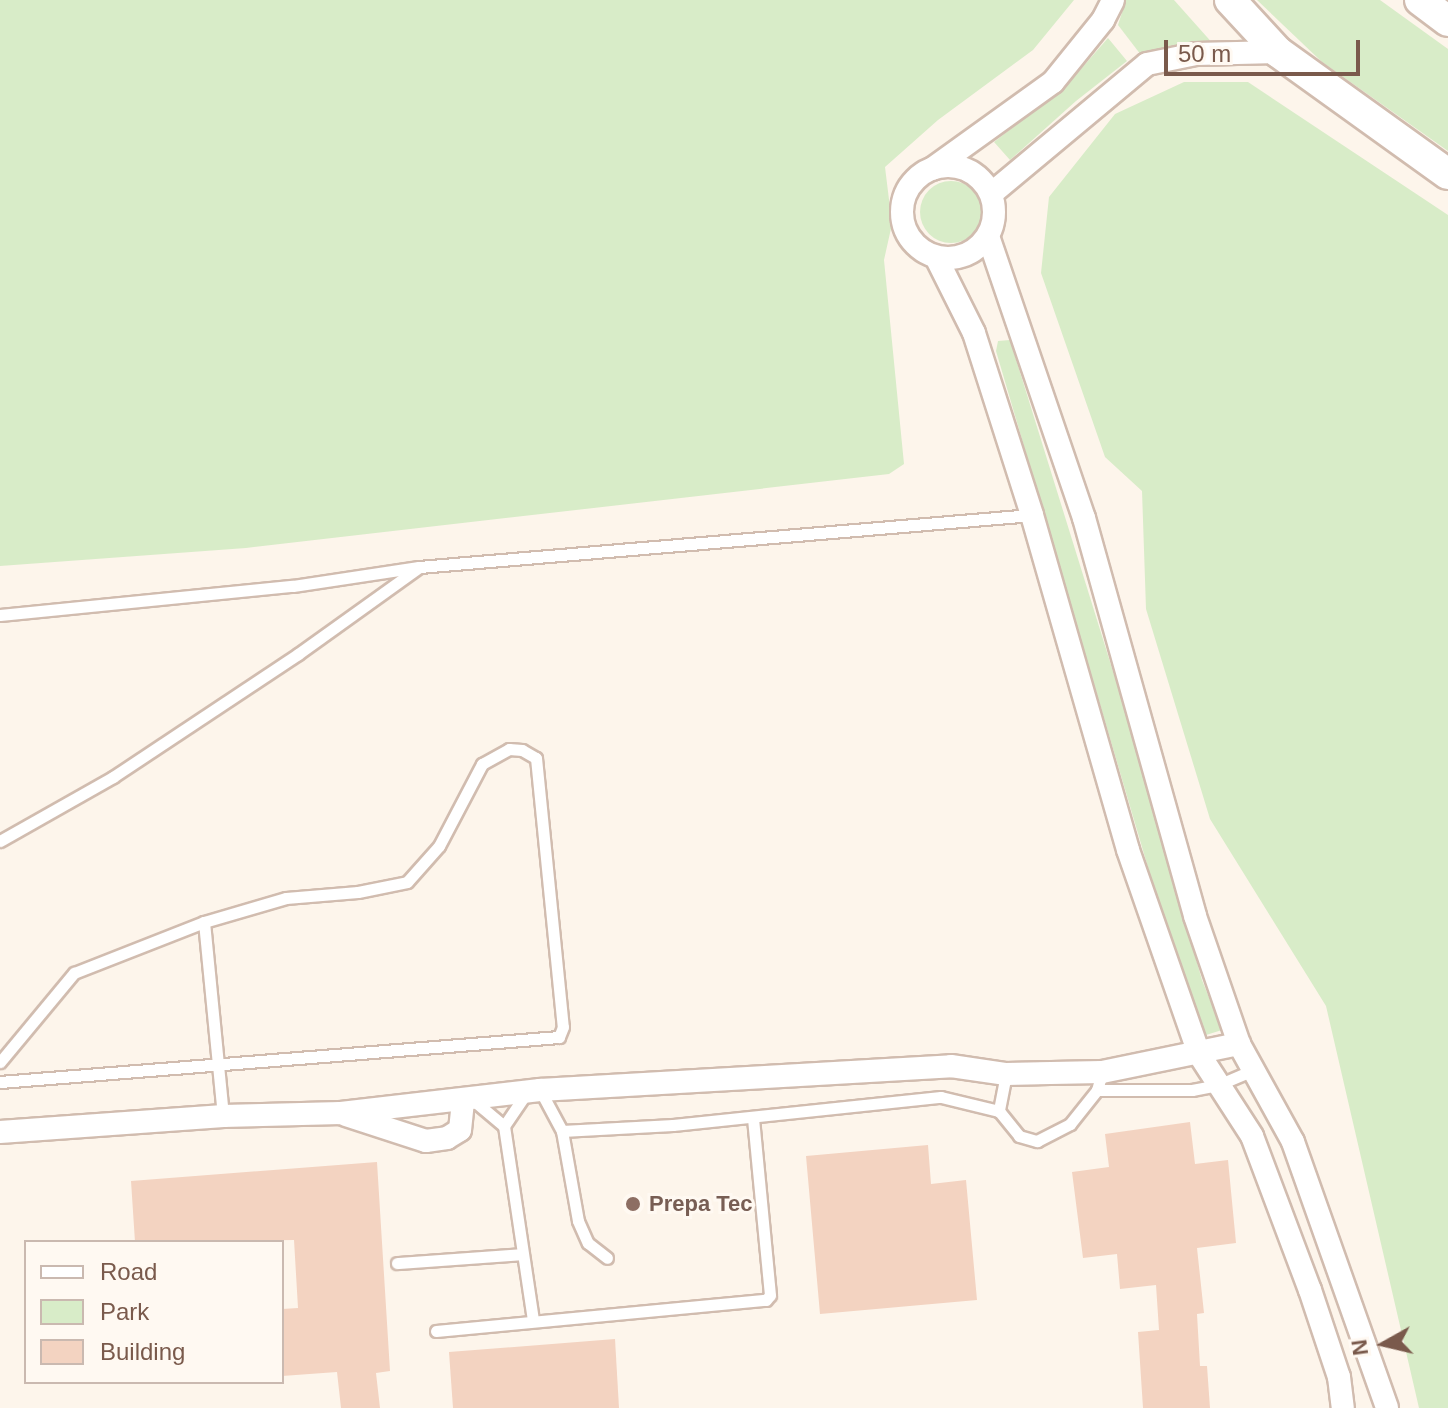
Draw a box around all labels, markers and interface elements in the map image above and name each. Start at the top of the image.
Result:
scale bar [1168,24,1364,74]
text: 50 m [1178,40,1231,67]
place label: Prepa Tec [649,1191,753,1217]
marker: Prepa Tec [624,1195,642,1213]
legend [24,1240,284,1384]
text: Road [100,1258,157,1285]
text: Park [100,1298,149,1325]
north arrow [1344,1304,1424,1384]
text: Building [100,1338,185,1365]
text: N [1346,1338,1373,1357]

